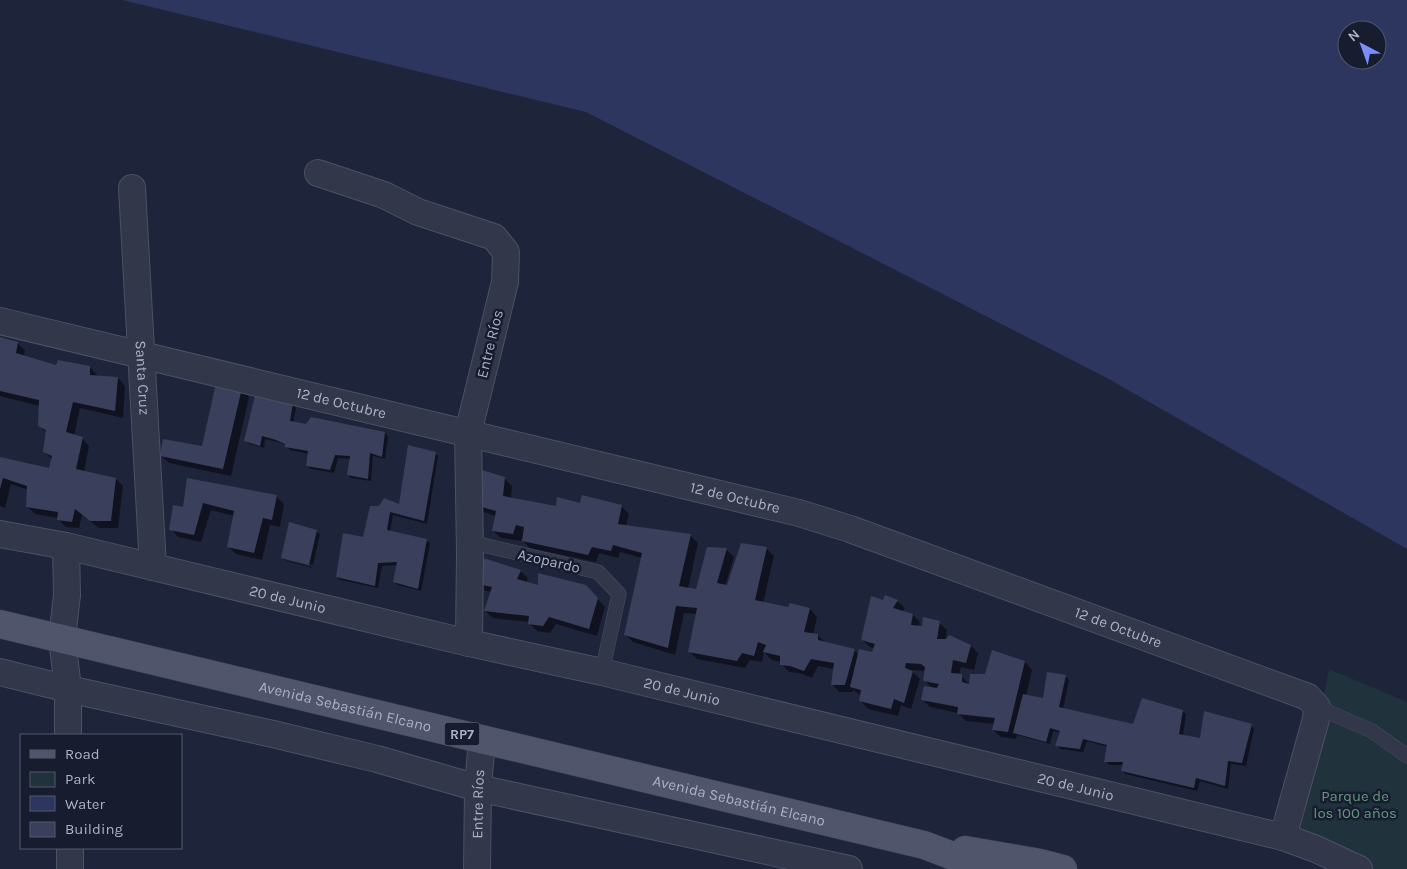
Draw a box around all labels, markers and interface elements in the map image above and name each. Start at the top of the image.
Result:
north arrow [1337,20,1387,70]
text: N [1344,26,1363,45]
street label: Entre Ríos [473,308,507,380]
street label: Santa Cruz [131,340,154,416]
street label: 12 de Octubre [295,384,388,422]
street label: 12 de Octubre [688,478,782,517]
street label: Azopardo [516,545,582,577]
street label: 20 de Junio [247,581,328,617]
street label: 12 de Octubre [1072,603,1164,652]
street label: 20 de Junio [642,673,722,709]
street label: Avenida Sebastián Elcano [257,677,433,736]
road number: RP7 [444,722,480,746]
legend [20,734,182,849]
text: Road [65,745,100,763]
street label: Entre Ríos [468,769,488,839]
street label: 20 de Junio [1035,769,1116,805]
text: Park [65,770,95,788]
street label: Avenida Sebastián Elcano [651,771,827,830]
park label: Parque de los 100 años [1313,787,1397,822]
text: Water [65,795,106,813]
text: Building [65,820,123,838]

